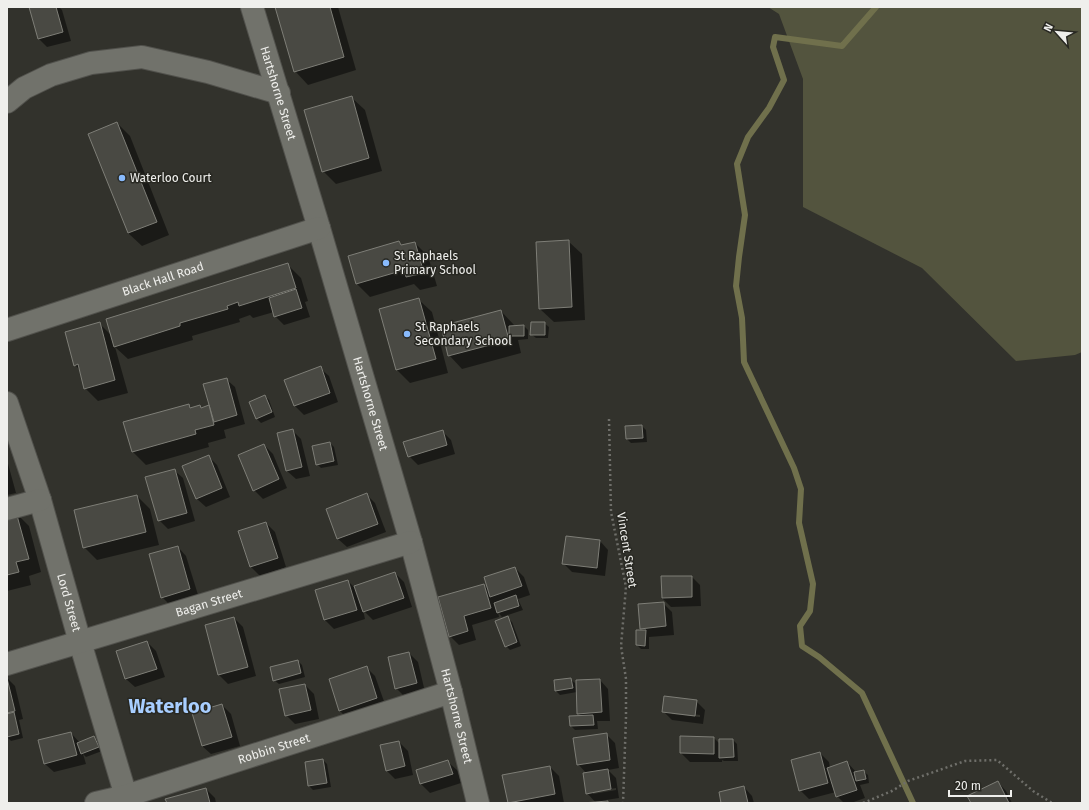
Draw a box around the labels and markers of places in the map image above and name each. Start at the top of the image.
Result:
place label: Waterloo Court [130,171,212,185]
marker: Waterloo Court [117,173,127,183]
place label: St Raphaels Primary School [394,249,477,277]
marker: St Raphaels Primary School [381,258,391,268]
place label: St Raphaels Secondary School [415,320,512,348]
marker: St Raphaels Secondary School [402,329,412,339]

